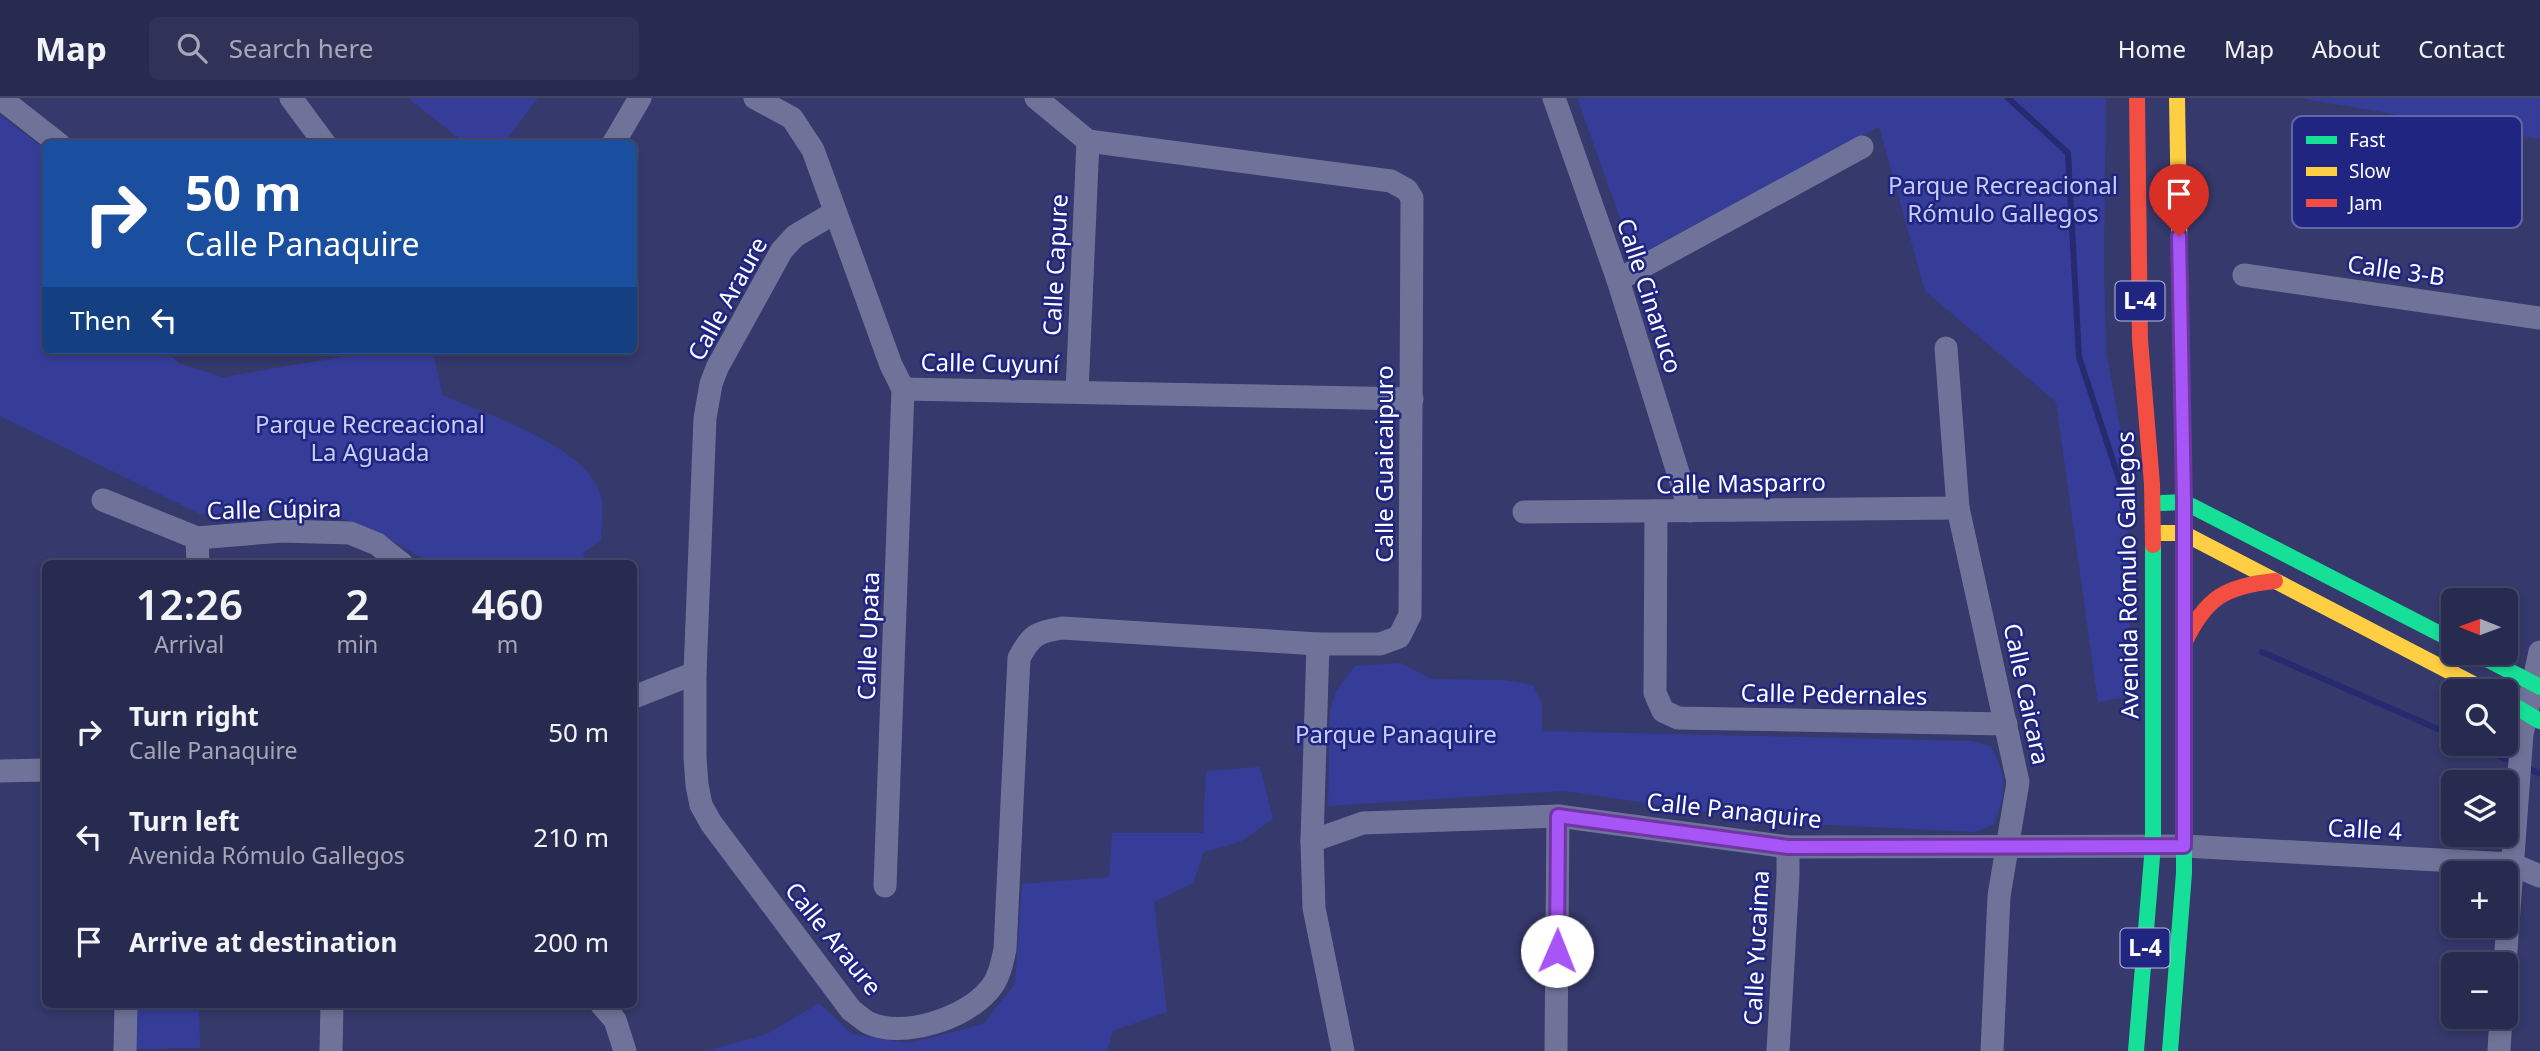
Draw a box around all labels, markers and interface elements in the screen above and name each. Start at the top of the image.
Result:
search box [149,17,639,80]
text: Map [35,26,107,71]
icon: search [173,29,211,67]
text: Search here [229,30,373,66]
text: Home [2118,32,2186,65]
text: Map [2224,32,2274,65]
text: About [2312,32,2380,65]
text: Contact [2418,32,2505,65]
legend [2292,116,2522,228]
text: Fast [2349,127,2386,153]
text: Slow [2349,158,2390,184]
text: 50 m [185,159,302,225]
pin [2149,164,2209,236]
icon: right [70,168,161,259]
park label: Parque Recreacional Rómulo Gallegos [1888,168,2118,229]
icon: arrive [2160,175,2198,213]
text: Jam [2347,190,2383,216]
street label: Calle Capure [1034,193,1075,337]
street label: Calle Cinaruco [1610,214,1691,377]
text: Calle Panaquire [185,222,419,265]
street label: Calle Araure [679,230,774,366]
street label: Calle 3-B [2345,246,2447,293]
road number: L-4 [2116,282,2164,320]
icon: left [145,301,183,339]
text: Then [70,302,131,338]
street label: Calle Cuyuní [920,345,1061,380]
street label: Calle Guaicaipuro [1367,365,1400,563]
park label: Parque Recreacional La Aguada [255,407,485,468]
street label: Avenida Rómulo Gallegos [2107,431,2146,719]
street label: Calle Masparro [1656,465,1826,500]
street label: Calle Cúpira [206,491,342,526]
street label: Calle Upata [849,571,886,701]
text: 12:26 [135,575,243,632]
text: 2 [345,575,369,632]
text: 460 [472,575,544,632]
north arrow [2441,588,2518,665]
map controls [2441,588,2518,1029]
street label: Calle Caicara [1996,620,2059,767]
text: Arrival [154,628,224,660]
text: min [336,628,378,660]
text: m [497,628,518,660]
street label: Calle Pedernales [1740,675,1928,712]
button: search [2441,679,2518,756]
text: Turn right [129,698,259,734]
icon: right [70,713,108,751]
text: 50 m [548,714,609,750]
park label: Parque Panaquire [1295,717,1497,750]
text: Calle Panaquire [129,734,298,766]
button: layers [2441,770,2518,847]
street label: Calle Panaquire [1645,784,1823,835]
text: Turn left [129,803,240,839]
street label: Calle 4 [2327,810,2403,847]
icon: left [70,818,108,856]
text: 210 m [533,819,609,855]
text: Avenida Rómulo Gallegos [129,839,405,871]
button: + [2441,861,2518,938]
street label: Calle Yucaima [1735,869,1776,1026]
street label: Calle Araure [778,875,890,1002]
position arrow [1520,914,1594,988]
icon: arrive [70,923,108,961]
text: Arrive at destination [129,924,398,960]
text: 200 m [533,924,609,960]
road number: L-4 [2120,928,2170,968]
button: − [2441,952,2518,1029]

